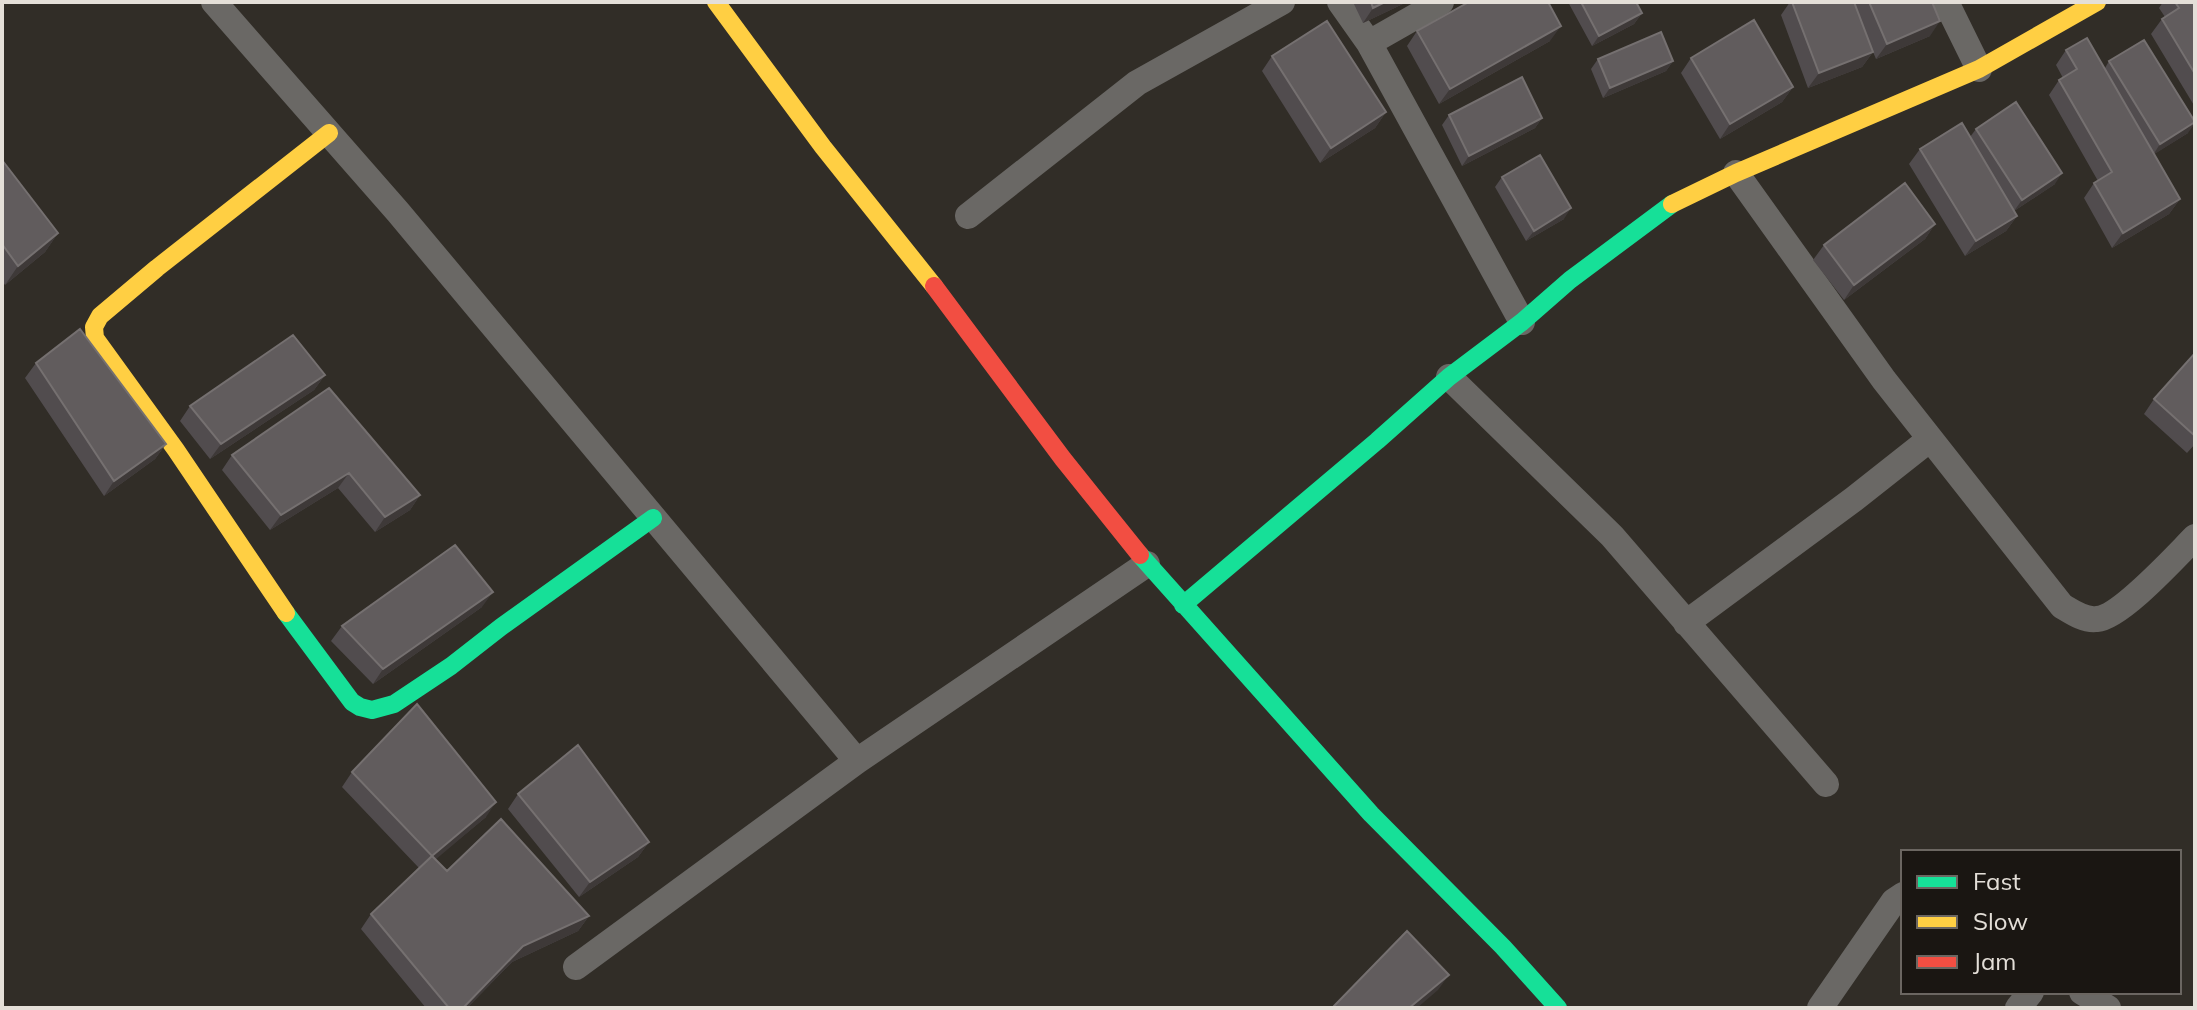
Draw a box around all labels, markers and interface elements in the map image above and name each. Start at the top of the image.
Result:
legend [1901,850,2181,994]
text: Fast [1973,866,2021,896]
text: Slow [1973,906,2028,936]
text: Jam [1973,946,2016,976]

